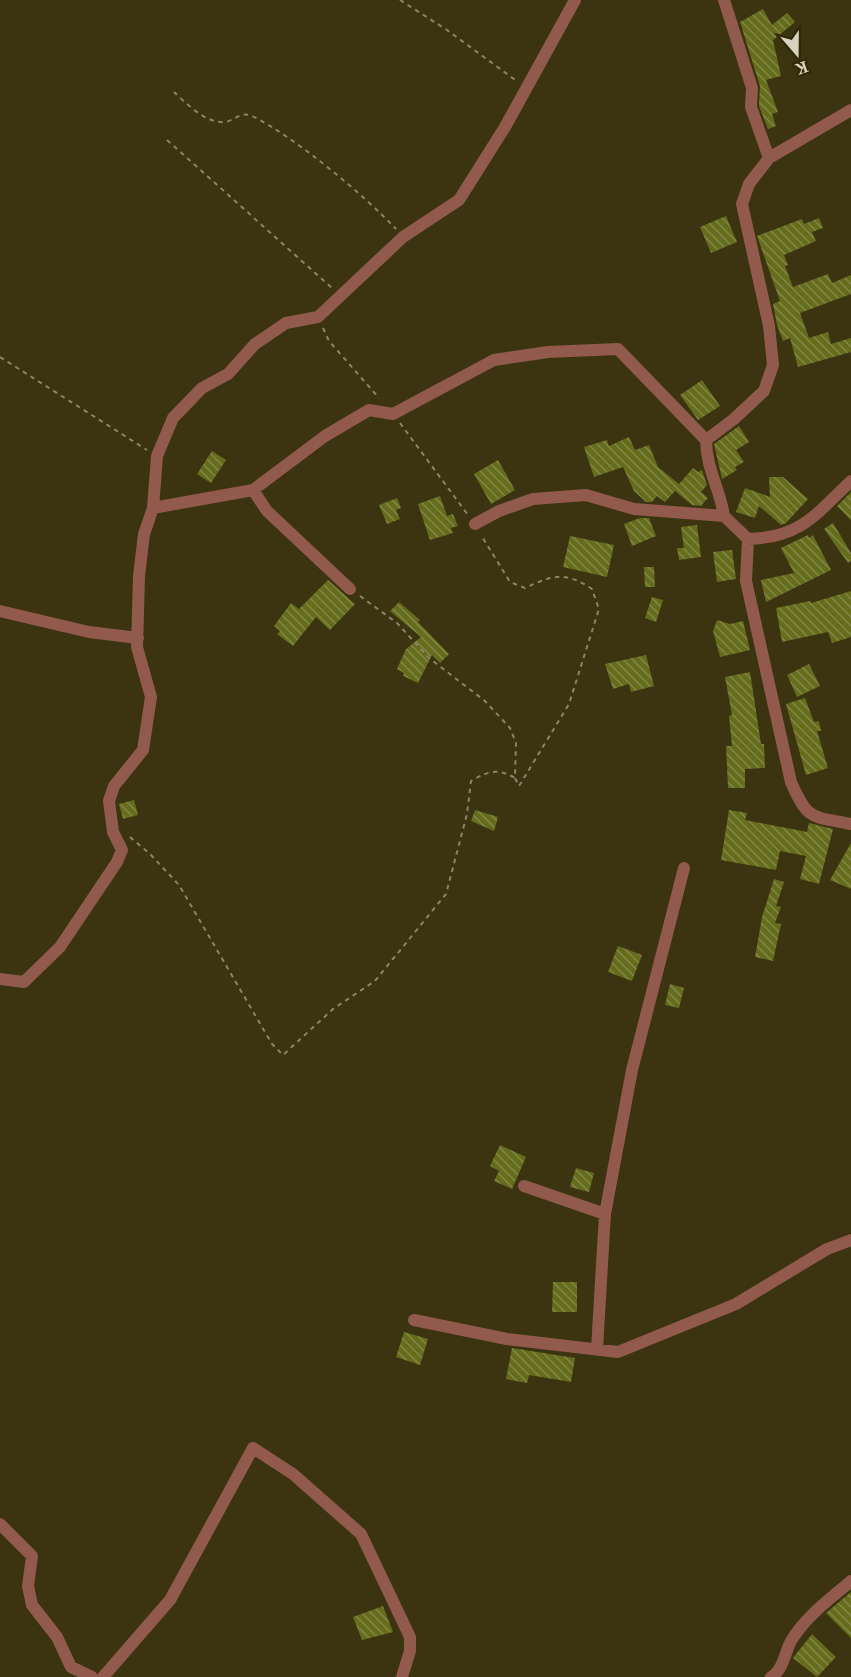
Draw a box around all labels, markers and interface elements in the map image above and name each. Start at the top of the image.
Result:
north arrow [767,24,827,84]
text: K [793,56,811,81]

